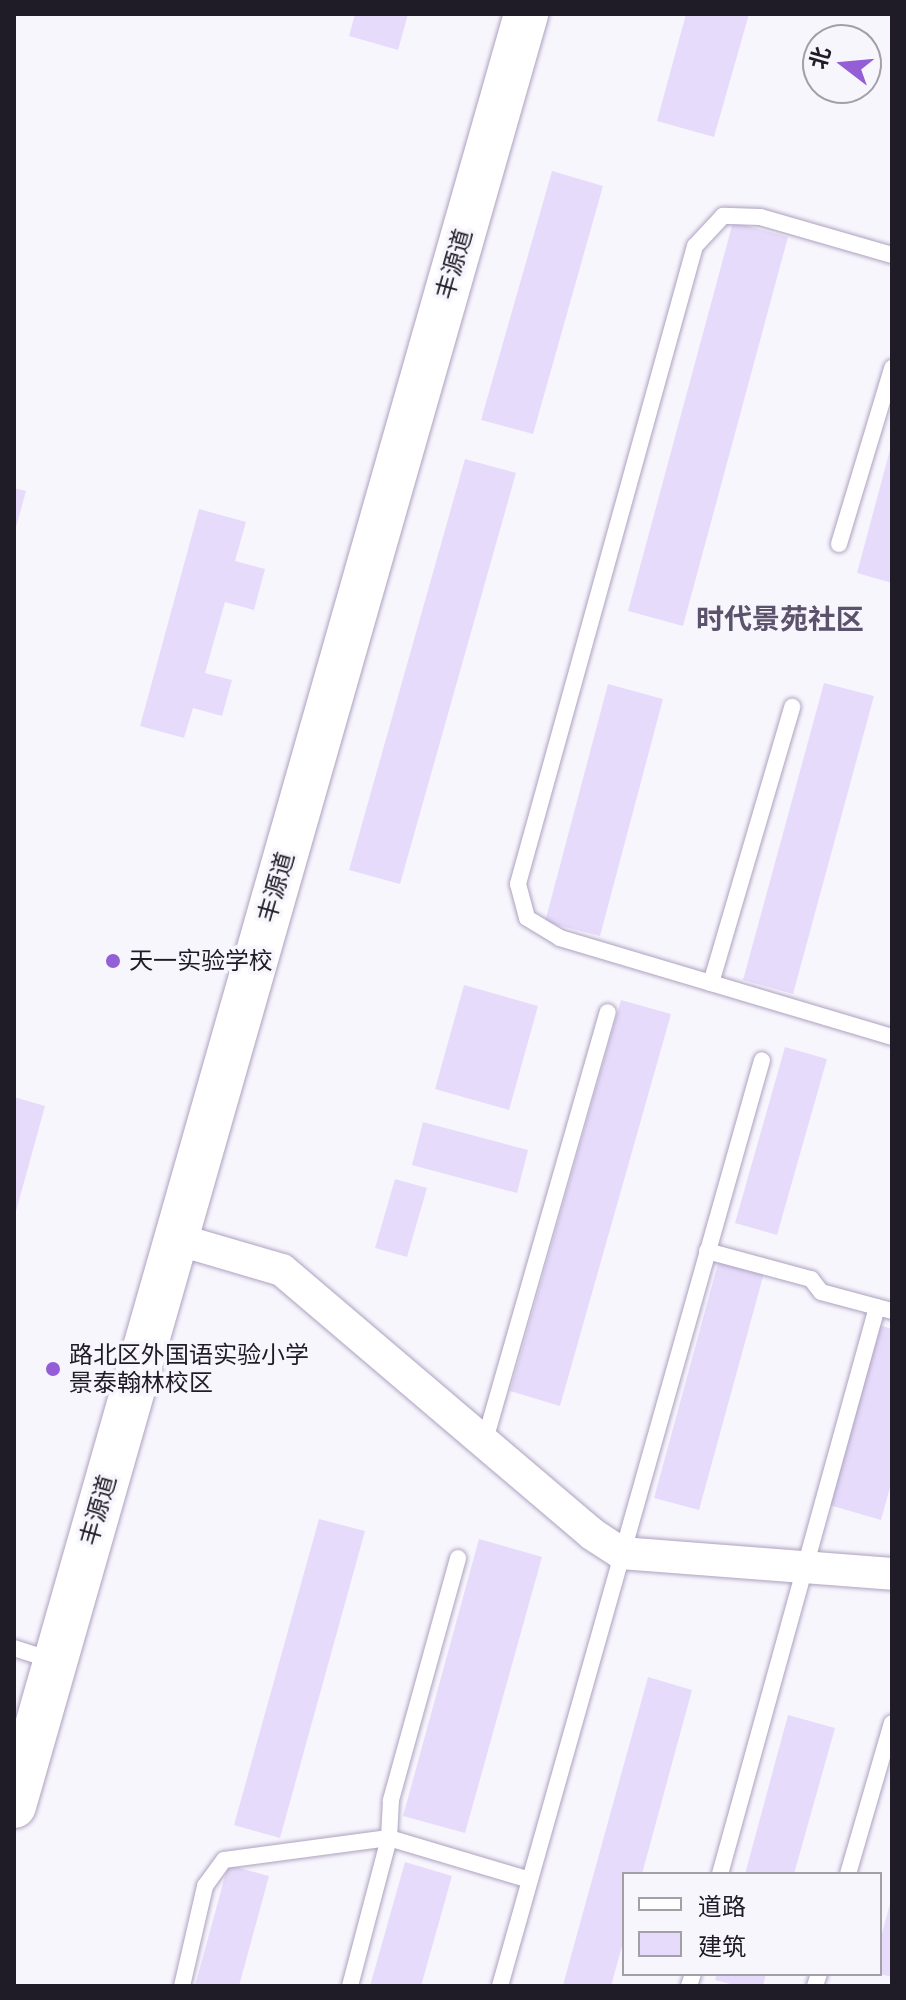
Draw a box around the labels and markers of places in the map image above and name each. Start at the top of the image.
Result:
place label: 天一实验学校 [129,947,273,975]
marker: 天一实验学校 [104,952,122,970]
place label: 路北区外国语实验小学 景泰翰林校区 [69,1341,309,1397]
marker: 路北区外国语实验小学 景泰翰林校区 [44,1360,62,1378]

